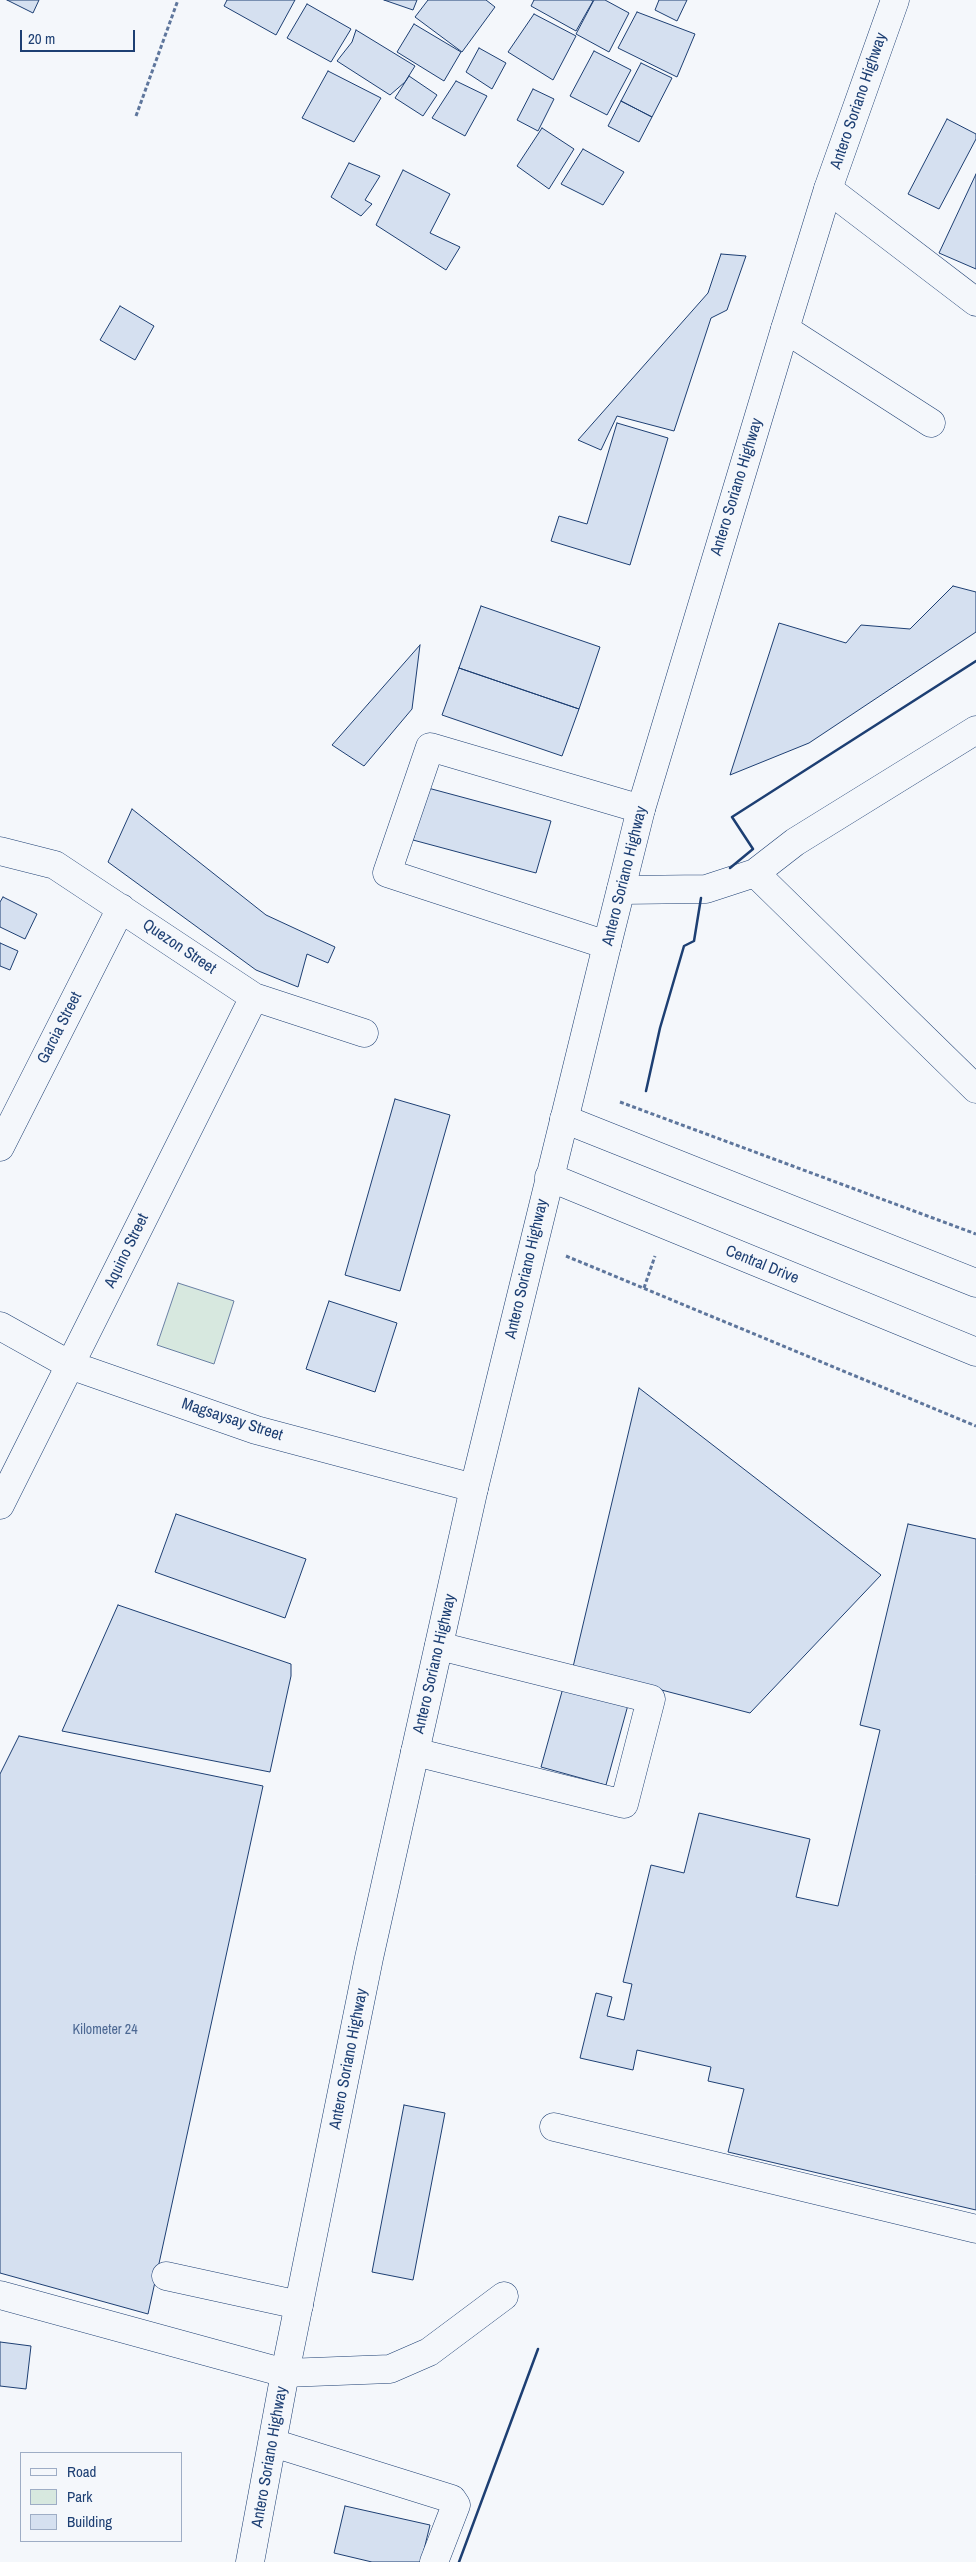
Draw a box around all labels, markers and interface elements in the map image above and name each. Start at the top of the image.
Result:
scale bar [22,20,138,52]
text: 20 m [28,28,55,49]
street label: Antero Soriano Highway [827,30,891,172]
street label: Antero Soriano Highway [707,416,767,558]
street label: Antero Soriano Highway [598,804,652,948]
street label: Quezon Street [139,915,219,979]
street label: Garcia Street [34,989,86,1067]
street label: Antero Soriano Highway [502,1197,552,1341]
street label: Aquino Street [101,1211,153,1291]
street label: Central Drive [723,1242,801,1288]
street label: Magsaysay Street [179,1395,285,1445]
street label: Antero Soriano Highway [410,1592,460,1736]
street label: Antero Soriano Highway [326,1987,372,2131]
house number: Kilometer 24 [72,2022,138,2038]
street label: Antero Soriano Highway [248,2385,292,2529]
legend [20,2452,182,2542]
text: Road [67,2461,96,2482]
text: Park [67,2486,92,2507]
text: Building [67,2511,112,2532]

